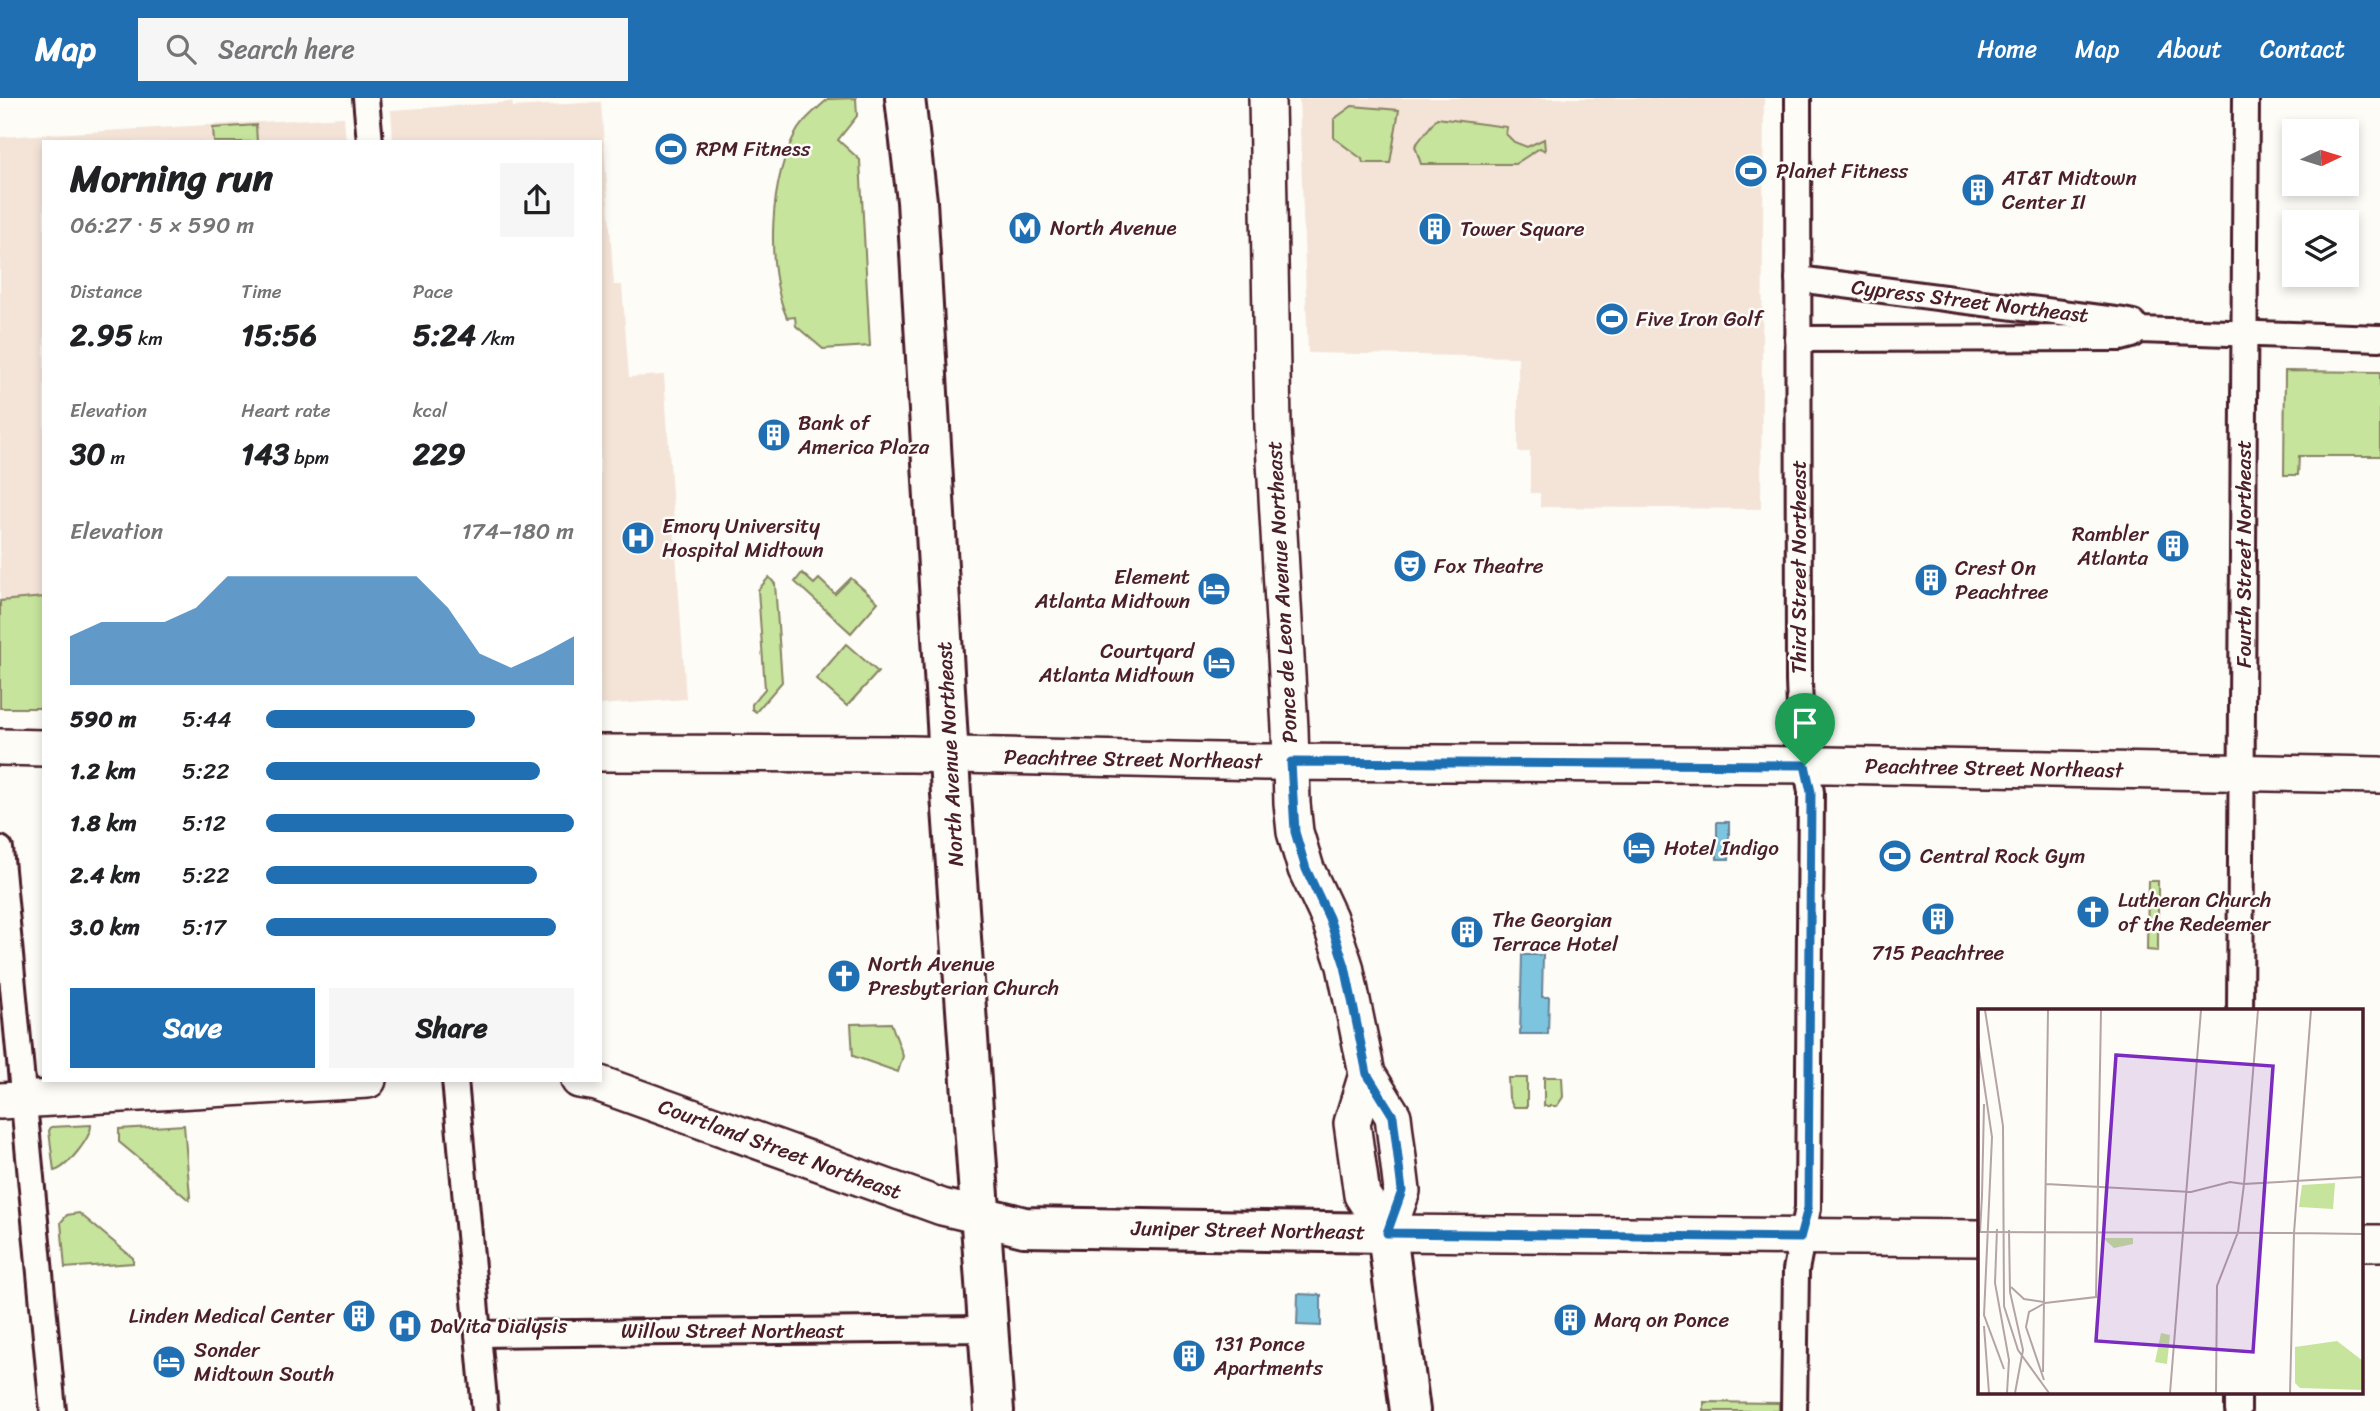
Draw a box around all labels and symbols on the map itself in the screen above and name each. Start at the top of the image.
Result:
north arrow [2282,119,2359,196]
sports icon: RPM Fitness [652,130,690,168]
place label: RPM Fitness [696,130,811,168]
sports icon: Planet Fitness [1732,152,1770,190]
place label: Planet Fitness [1776,152,1908,190]
place label: AT&T Midtown Center II [2001,159,2137,221]
building icon: AT&T Midtown Center II [1959,171,1997,209]
metro station icon: North Avenue [1006,209,1044,247]
place label: North Avenue [1050,209,1177,247]
building icon: Tower Square [1416,210,1454,248]
place label: Tower Square [1460,210,1585,248]
street label: Cypress Street Northeast [1849,268,2091,334]
sports icon: Five Iron Golf [1593,300,1631,338]
place label: Five Iron Golf [1636,300,1765,338]
place label: Bank of America Plaza [797,404,930,466]
building icon: Bank of America Plaza [755,416,793,454]
street label: Ponce de Leon Avenue Northeast [1255,440,1309,744]
street label: Fourth Street Northeast [2225,440,2263,668]
street label: Third Street Northeast [1780,460,1818,674]
place label: Emory University Hospital Midtown [662,507,824,569]
place label: Rambler Atlanta [2072,515,2149,577]
hospital icon: Emory University Hospital Midtown [619,519,657,557]
building icon: Rambler Atlanta [2154,527,2192,565]
theatre icon: Fox Theatre [1391,547,1429,585]
place label: Fox Theatre [1434,547,1544,585]
place label: Crest On Peachtree [1955,549,2049,611]
place label: Element Atlanta Midtown [1034,558,1190,620]
building icon: Crest On Peachtree [1912,561,1950,599]
hotel icon: Element Atlanta Midtown [1195,570,1233,608]
place label: Courtyard Atlanta Midtown [1038,632,1196,694]
street label: North Avenue Northeast [925,641,975,867]
hotel icon: Courtyard Atlanta Midtown [1200,644,1238,682]
pin [1775,693,1835,765]
street label: Peachtree Street Northeast [1004,738,1264,780]
street label: Peachtree Street Northeast [1865,747,2125,789]
hotel icon: Hotel Indigo [1620,829,1658,867]
place label: Hotel Indigo [1664,829,1779,867]
sports icon: Central Rock Gym [1876,837,1914,875]
place label: Central Rock Gym [1920,837,2085,875]
place label: Lutheran Church of the Redeemer [2118,881,2272,943]
church icon: Lutheran Church of the Redeemer [2074,893,2112,931]
building icon: 715 Peachtree [1919,900,1957,938]
place label: The Georgian Terrace Hotel [1492,901,1619,963]
building icon: The Georgian Terrace Hotel [1448,913,1486,951]
place label: 715 Peachtree [1872,934,2005,972]
place label: North Avenue Presbyterian Church [868,945,1059,1007]
church icon: North Avenue Presbyterian Church [825,957,863,995]
inset map [1978,1009,2362,1394]
street label: Courtland Street Northeast [653,1087,907,1211]
street label: Juniper Street Northeast [1130,1209,1365,1251]
place label: Linden Medical Center [129,1297,335,1335]
building icon: Linden Medical Center [340,1297,378,1335]
building icon: Marq on Ponce [1551,1301,1589,1339]
place label: Marq on Ponce [1594,1301,1729,1339]
hospital icon: DaVita Dialysis [386,1307,424,1345]
place label: DaVita Dialysis [430,1307,568,1345]
street label: Willow Street Northeast [621,1312,845,1350]
place label: 131 Ponce Apartments [1213,1325,1323,1387]
place label: Sonder Midtown South [194,1331,334,1393]
building icon: 131 Ponce Apartments [1170,1337,1208,1375]
hotel icon: Sonder Midtown South [150,1343,188,1381]

